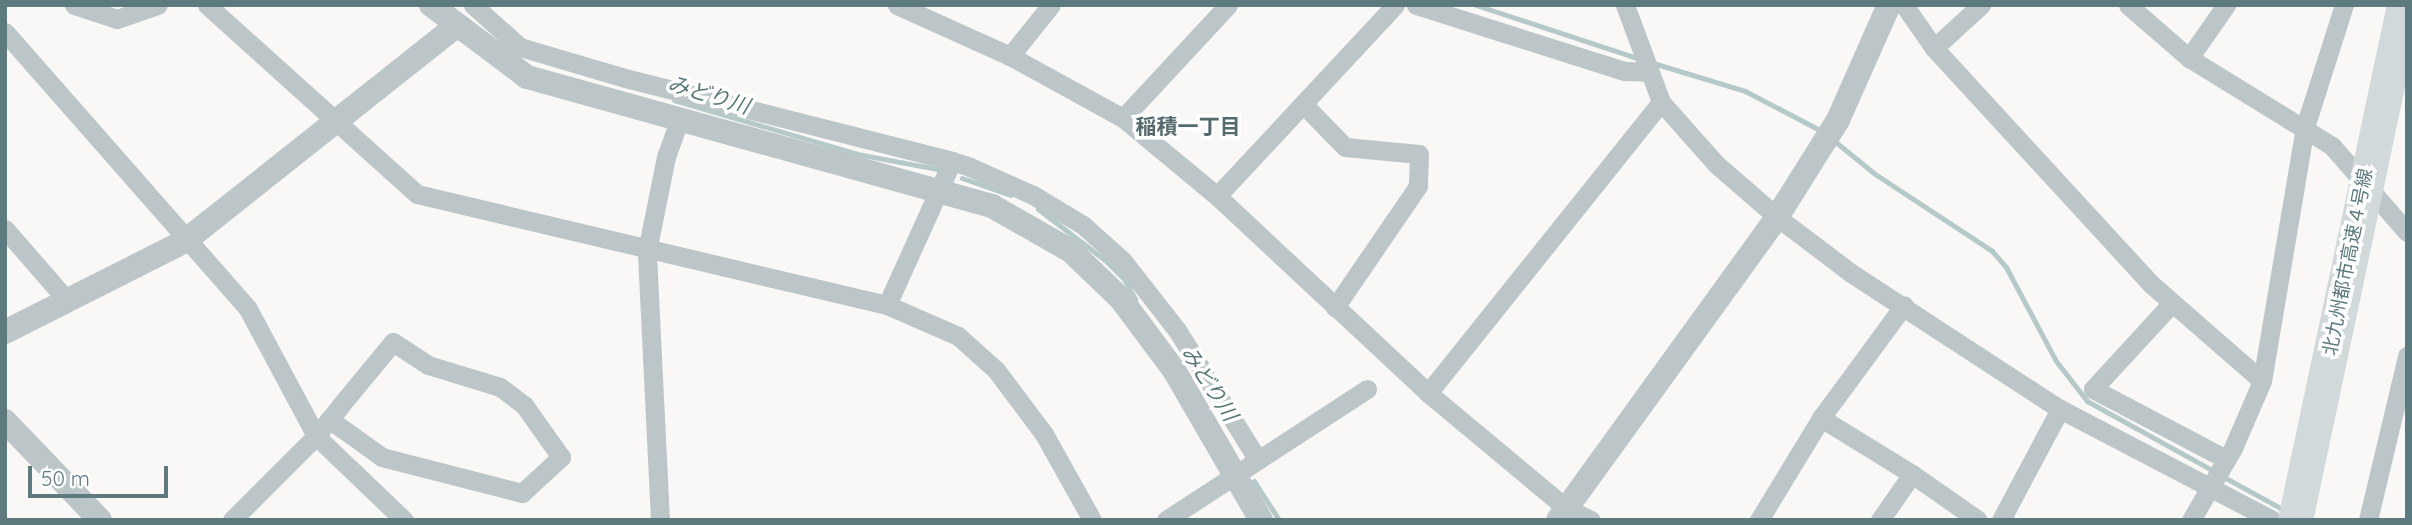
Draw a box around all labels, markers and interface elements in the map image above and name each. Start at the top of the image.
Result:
water label: みどり川 [665,70,753,118]
district label: 稲積一丁目 [1136,113,1240,139]
street label: 北九州都市高速４号線 [2319,167,2377,357]
water label: みどり川 [1177,341,1243,425]
scale bar [32,452,172,496]
text: 50 m [41,465,90,491]

